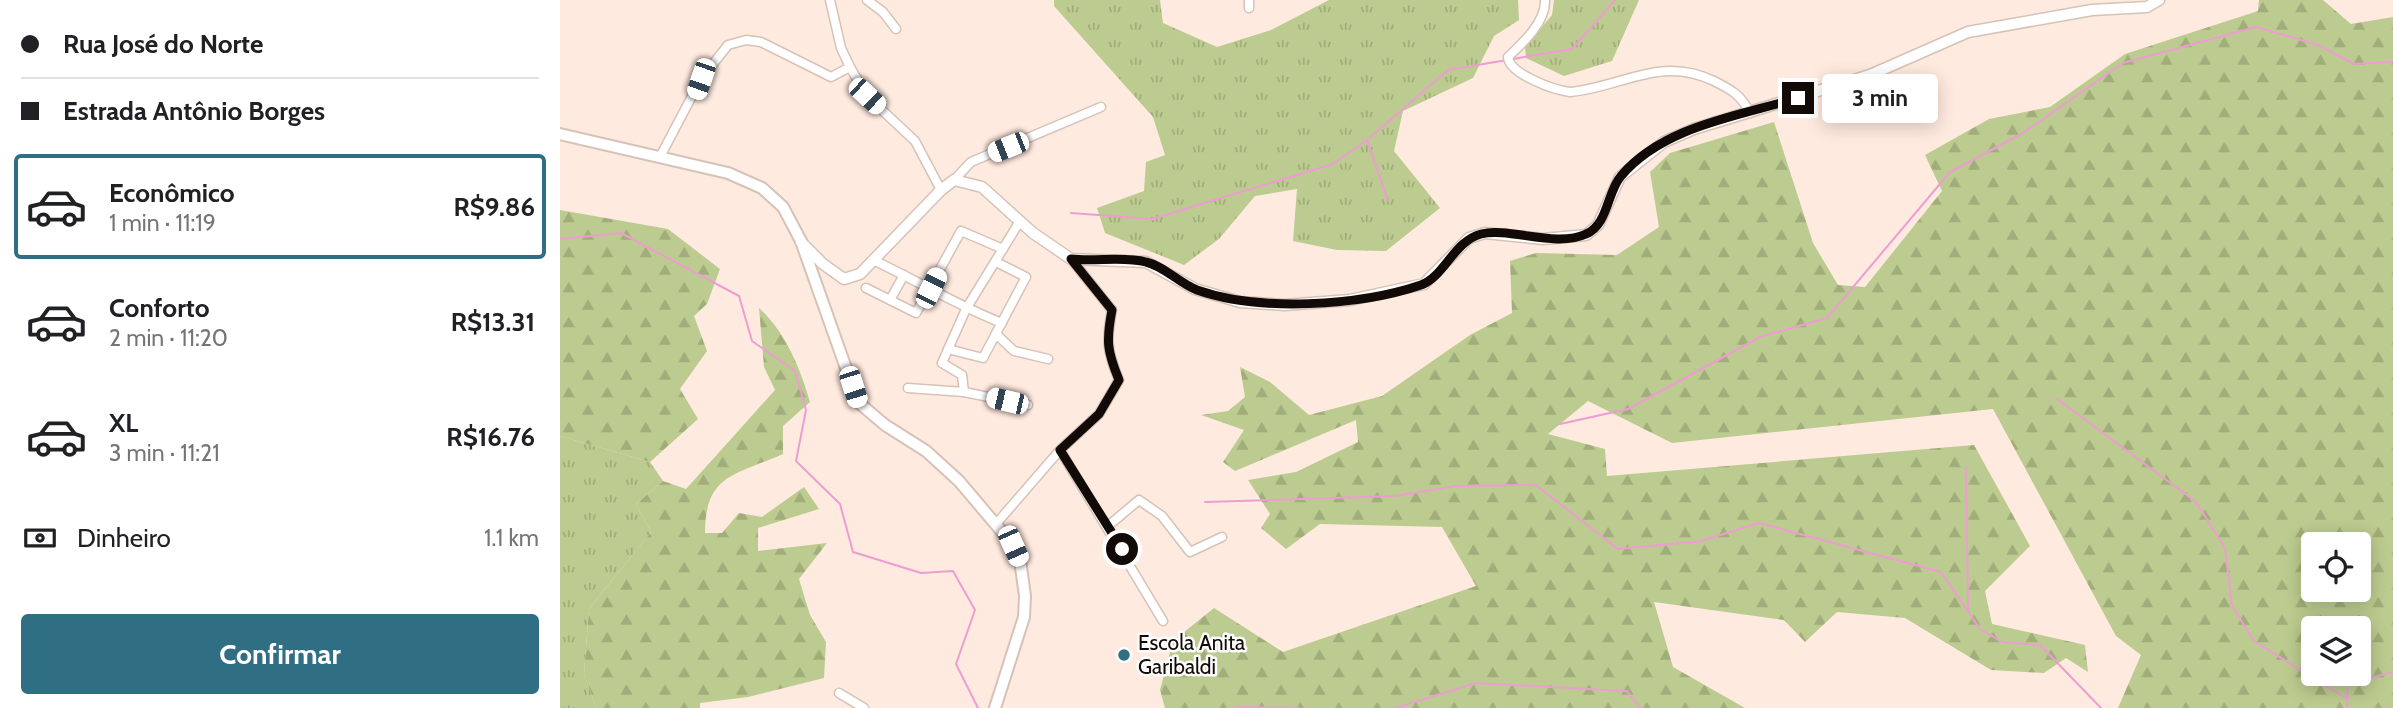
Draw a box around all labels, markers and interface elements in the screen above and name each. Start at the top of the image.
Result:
text: Rua José do Norte [63,28,263,60]
car [685,56,718,102]
car [845,74,890,118]
callout: 3 min [1822,74,1938,122]
route end [1782,82,1814,114]
text: 3 min [1852,84,1908,112]
text: Estrada Antônio Borges [63,95,325,127]
car [985,129,1032,165]
icon: car [25,175,88,238]
text: Econômico [109,177,235,209]
text: R$9.86 [453,191,535,223]
text: 1 min · 11:19 [109,209,216,237]
car [913,265,950,311]
icon: car [25,290,88,353]
text: Conforto [109,292,210,324]
text: R$13.31 [451,306,535,338]
text: 2 min · 11:20 [109,324,228,352]
car [837,364,870,410]
car [985,386,1030,416]
icon: car [25,405,88,468]
text: XL [109,407,138,439]
text: R$16.76 [446,421,535,453]
text: 3 min · 11:21 [109,439,220,467]
icon: cash [21,519,59,557]
text: Dinheiro [77,522,171,554]
car [995,523,1032,569]
text: 1.1 km [484,524,539,552]
map controls [2301,532,2371,686]
button: locate [2301,532,2371,602]
route start [1106,533,1138,565]
button: Confirmar [21,614,539,694]
button: layers [2301,616,2371,686]
place label: Escola Anita Garibaldi [1138,630,1245,679]
marker: Escola Anita Garibaldi [1116,647,1132,663]

